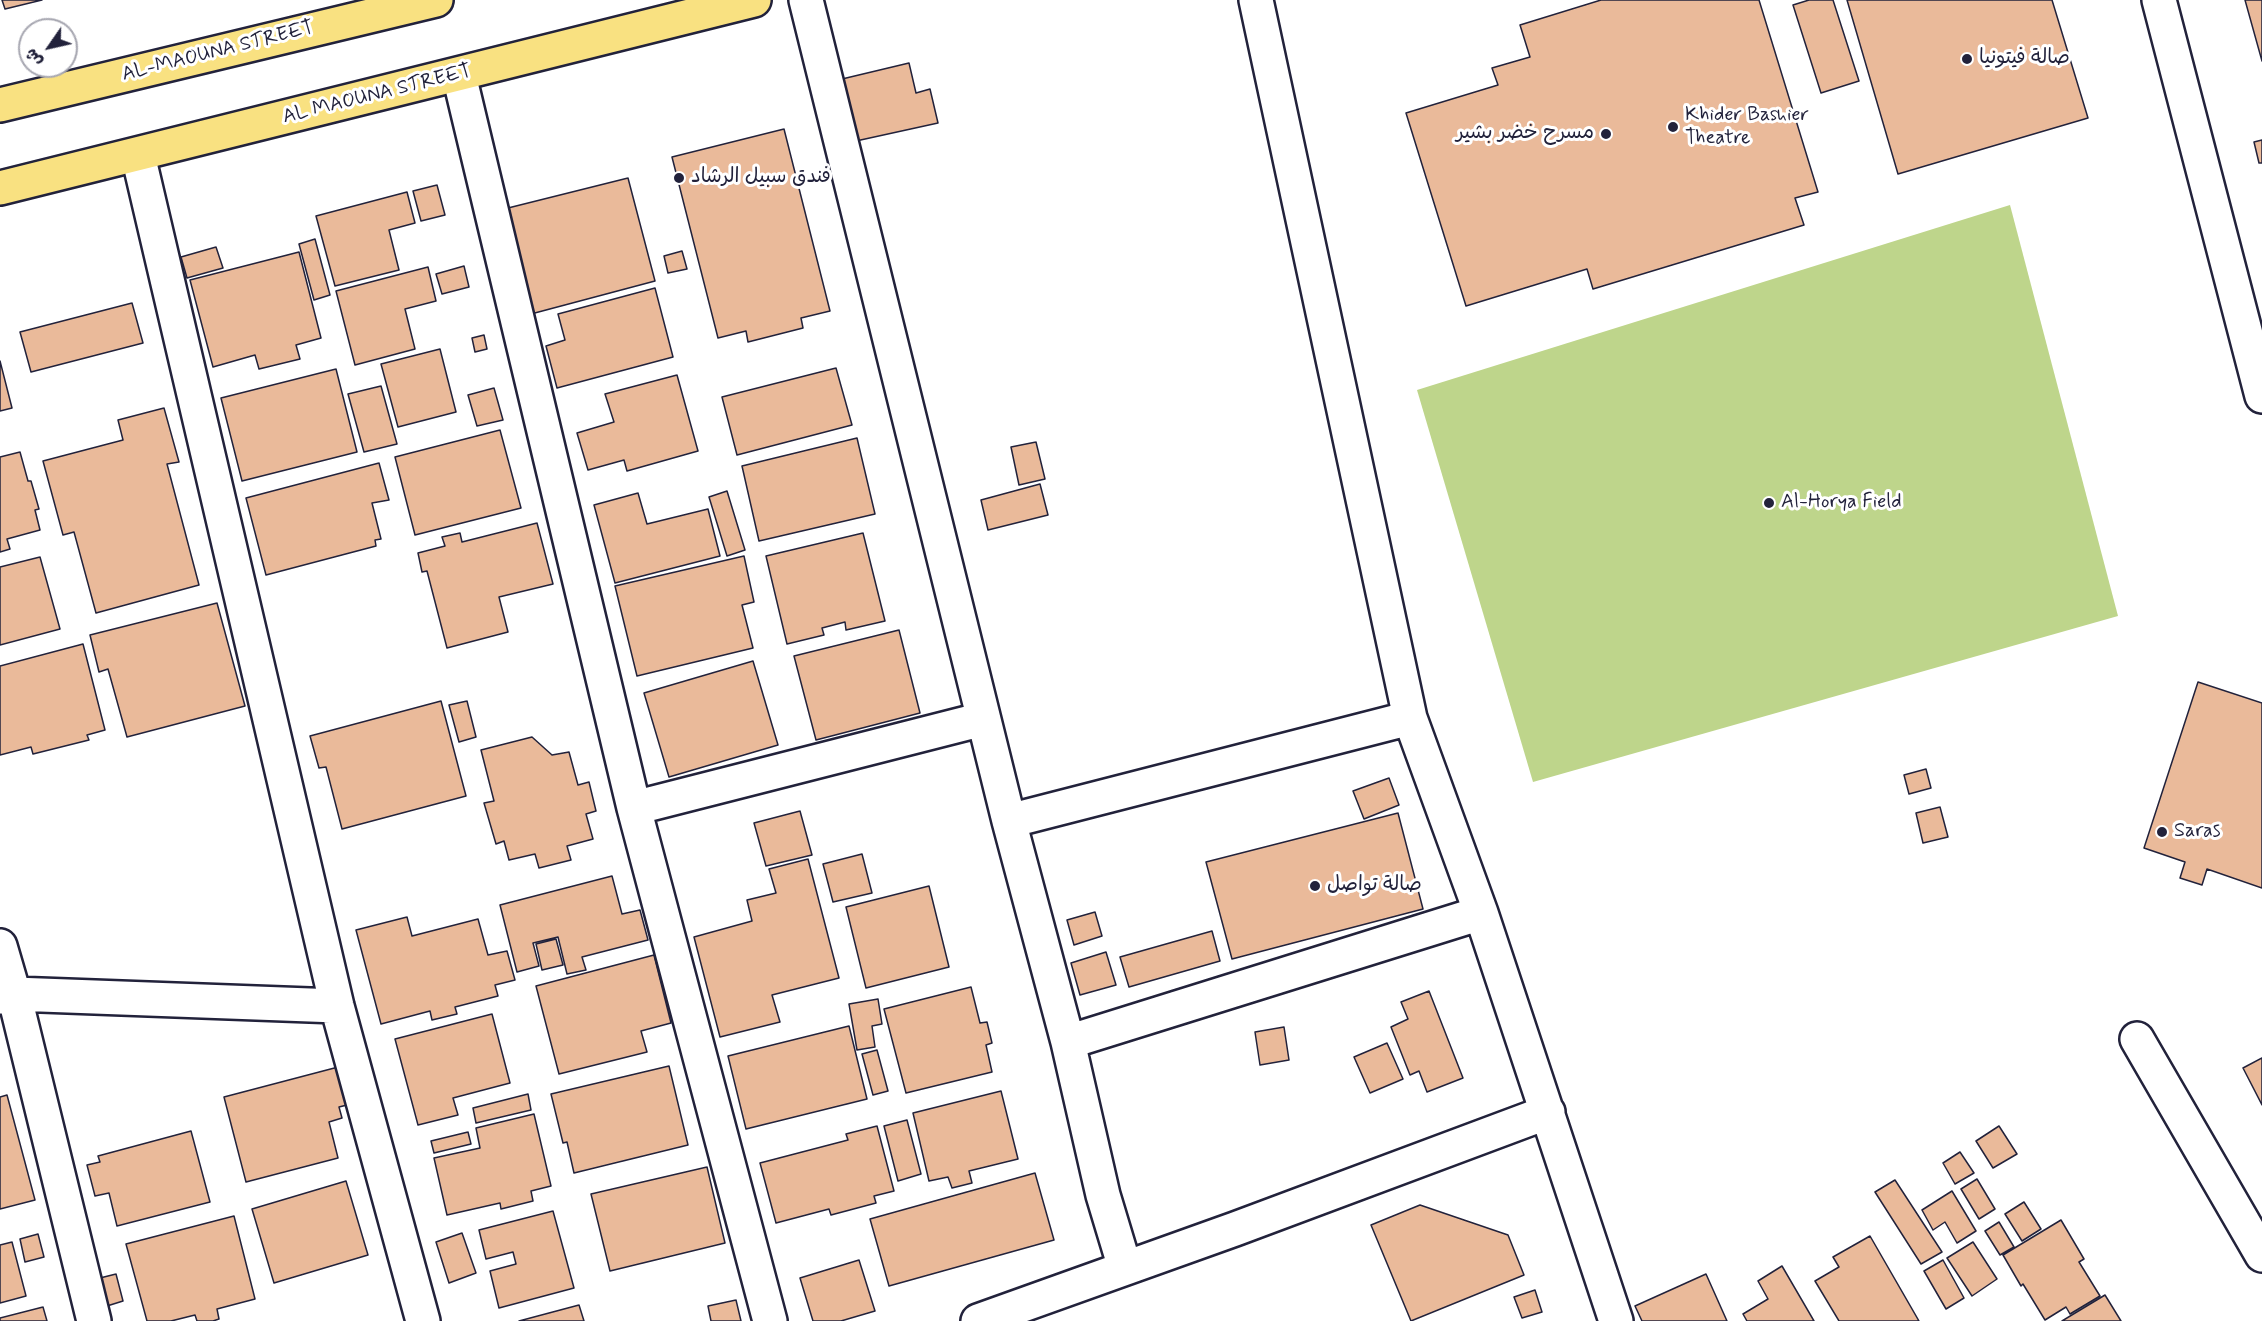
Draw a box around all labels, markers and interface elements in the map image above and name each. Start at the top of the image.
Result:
street label: AL-MAOUNA STREET [120,17,316,87]
north arrow [18,18,78,78]
text: ش [21,44,48,70]
place label: صالة فيتونيا [1979,47,2070,71]
marker: صالة فيتونيا [1960,52,1974,66]
street label: AL MAOUNA STREET [280,60,474,130]
place label: Khider Bashier Theatre [1685,104,1809,151]
marker: Khider Bashier Theatre [1666,120,1680,134]
place label: مسرح خضر بشير [1456,122,1594,146]
marker: مسرح خضر بشير [1599,127,1613,141]
place label: فندق سبيل الرشاد [691,166,831,190]
marker: فندق سبيل الرشاد [672,171,686,185]
place label: Al-Horya Field [1781,491,1902,515]
marker: Al-Horya Field [1762,496,1776,510]
place label: Saras [2174,820,2221,844]
marker: Saras [2155,825,2169,839]
place label: صالة تواصل [1327,874,1422,898]
marker: صالة تواصل [1308,879,1322,893]

